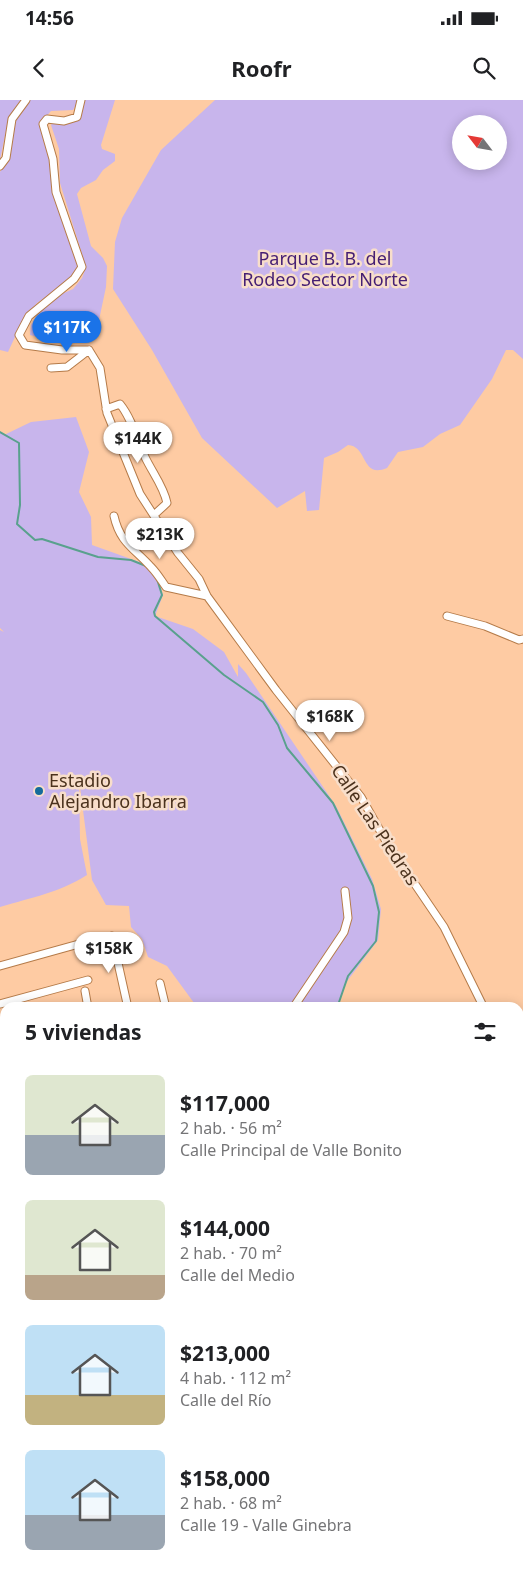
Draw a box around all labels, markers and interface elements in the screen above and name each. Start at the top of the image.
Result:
text: 14:56 [25,5,74,31]
text: Roofr [231,53,292,83]
icon: back [25,54,53,82]
icon: search [470,54,498,82]
north arrow [452,115,508,170]
map controls [452,115,507,170]
park label: Parque B. B. del Rodeo Sector Norte [242,246,408,291]
pin: $117K [32,310,102,353]
text: $117K [43,316,91,338]
pin: $144K [103,422,173,464]
text: $144K [114,427,162,449]
pin: $213K [125,518,195,560]
text: $213K [136,523,184,545]
pin: $168K [295,700,365,742]
text: $168K [306,705,354,727]
street label: Calle Las Piedras [326,759,425,890]
place label: Estadio Alejandro Ibarra [49,768,187,813]
marker: Estadio Alejandro Ibarra [33,785,45,797]
pin: $158K [74,932,144,974]
text: $158K [85,937,133,959]
text: 5 viviendas [25,1018,142,1046]
icon: filters [471,1018,499,1046]
text: $117,000 [180,1089,270,1117]
icon: home [65,1095,125,1155]
text: 2 hab. · 56 m² [180,1117,282,1139]
text: Calle Principal de Valle Bonito [180,1139,402,1161]
text: $144,000 [180,1214,270,1242]
icon: home [65,1220,125,1280]
text: 2 hab. · 70 m² [180,1242,282,1264]
text: Calle del Medio [180,1264,295,1286]
text: $213,000 [180,1339,270,1367]
icon: home [65,1345,125,1405]
text: 4 hab. · 112 m² [180,1367,291,1389]
text: Calle del Río [180,1389,271,1411]
text: $158,000 [180,1464,270,1492]
icon: home [65,1470,125,1530]
text: 2 hab. · 68 m² [180,1492,282,1514]
text: Calle 19 - Valle Ginebra [180,1514,352,1536]

